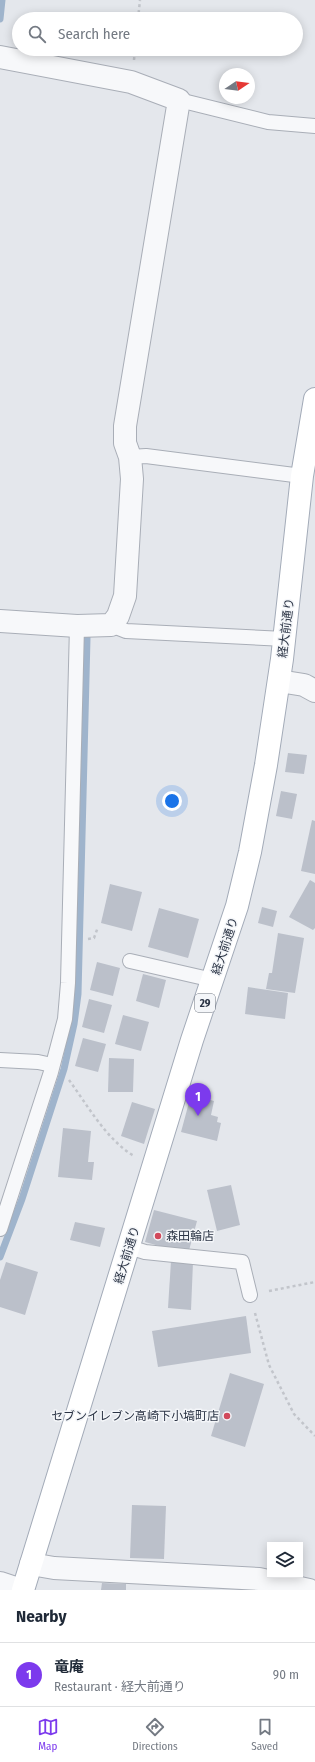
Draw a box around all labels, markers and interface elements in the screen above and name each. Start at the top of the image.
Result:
search box [12,12,303,56]
icon: search [26,23,48,45]
text: Search here [58,25,130,43]
north arrow [219,68,255,104]
street label: 経大前通り [275,597,297,659]
your location [162,791,182,811]
street label: 経大前通り [209,915,241,977]
road number: 29 [195,994,215,1012]
pin: 1 [185,1083,211,1116]
street label: 経大前通り [112,1224,142,1286]
place label: 森田輪店 [166,1229,214,1243]
marker: 森田輪店 [153,1231,163,1241]
place label: セブンイレブン高崎下小塙町店 [51,1409,219,1423]
marker: セブンイレブン高崎下小塙町店 [222,1411,232,1421]
map controls [267,1542,303,1578]
button: layers [267,1542,303,1578]
text: Nearby [16,1606,67,1627]
text: 竜庵 [54,1658,84,1676]
text: 1 [26,1667,32,1682]
text: 90 m [273,1667,299,1682]
text: Restaurant · 経大前通り [54,1679,186,1694]
tab: Map [37,1716,59,1753]
tab: Directions [132,1716,178,1753]
tab: Saved [251,1716,278,1753]

